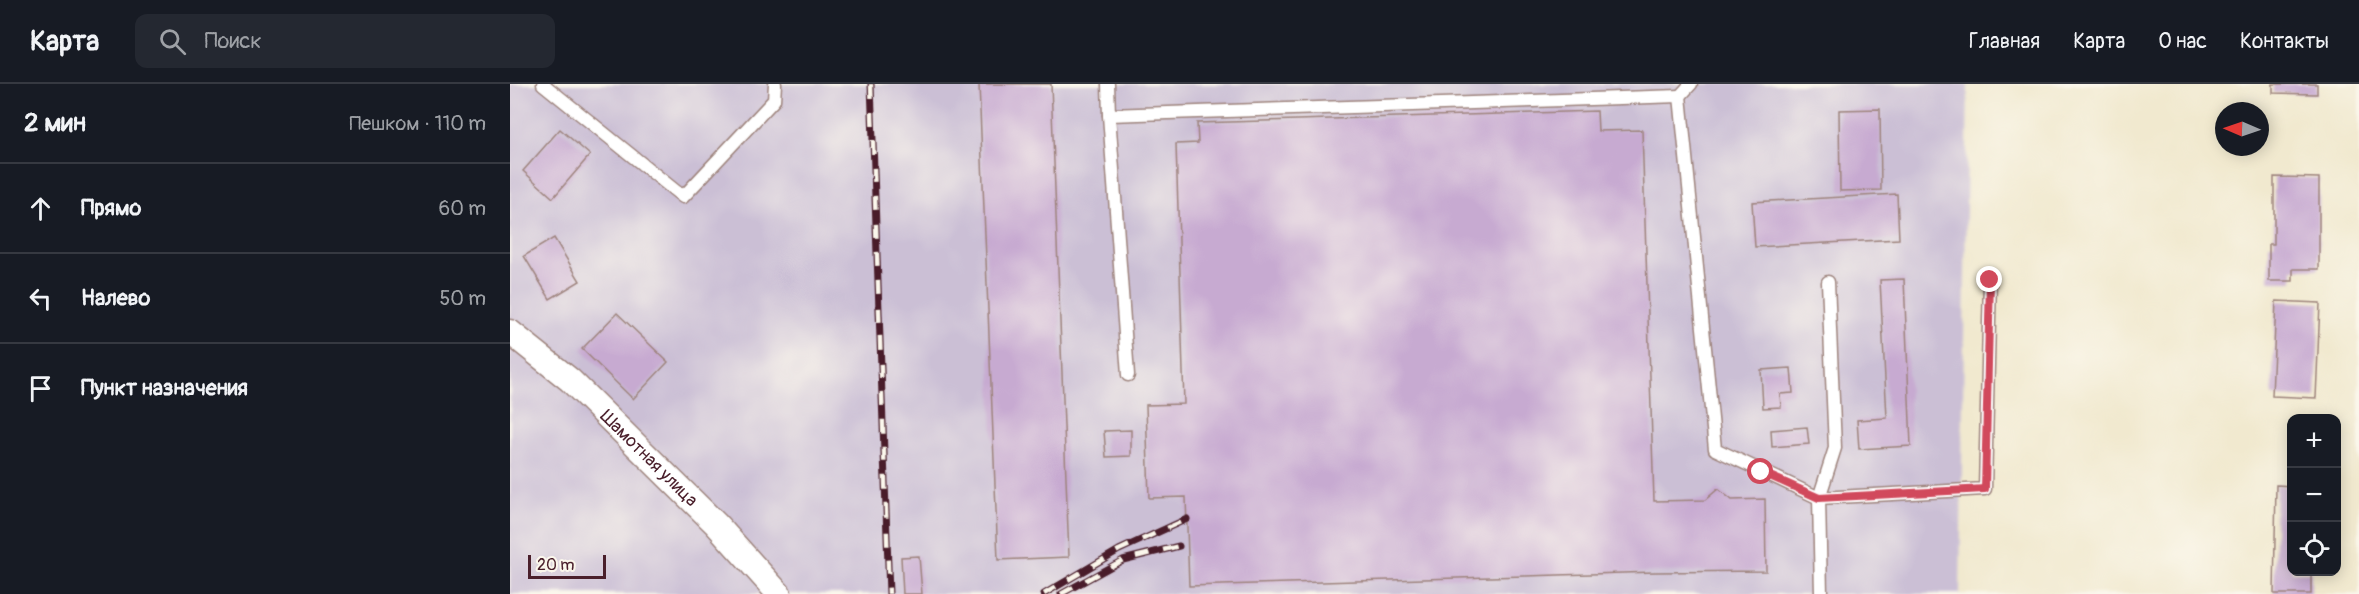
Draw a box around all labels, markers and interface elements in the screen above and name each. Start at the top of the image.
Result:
search box [135,14,555,68]
text: Карта [30,24,99,59]
icon: search [156,25,189,58]
text: Поиск [204,27,262,55]
text: Главная [1969,28,2040,55]
text: Карта [2073,28,2125,55]
text: О нас [2158,28,2207,55]
text: Контакты [2240,28,2329,55]
north arrow [2215,102,2269,156]
text: 2 мин [24,107,86,139]
text: Пешком · 110 m [349,111,486,136]
icon: ahead [24,192,57,225]
text: Прямо [81,194,141,222]
text: 60 m [439,196,486,221]
route end [1976,266,2002,292]
icon: left [24,282,57,315]
text: Налево [81,284,150,312]
text: 50 m [439,286,486,311]
icon: arrive [24,372,57,405]
text: Пункт назначения [81,374,248,402]
street label: Шамотная улица [595,405,703,512]
map controls [2287,414,2341,576]
button: + [2287,414,2341,468]
route start [1747,458,1773,484]
button: − [2287,468,2341,522]
button: locate [2287,522,2341,576]
scale bar [528,552,606,580]
text: 20 m [537,555,575,575]

